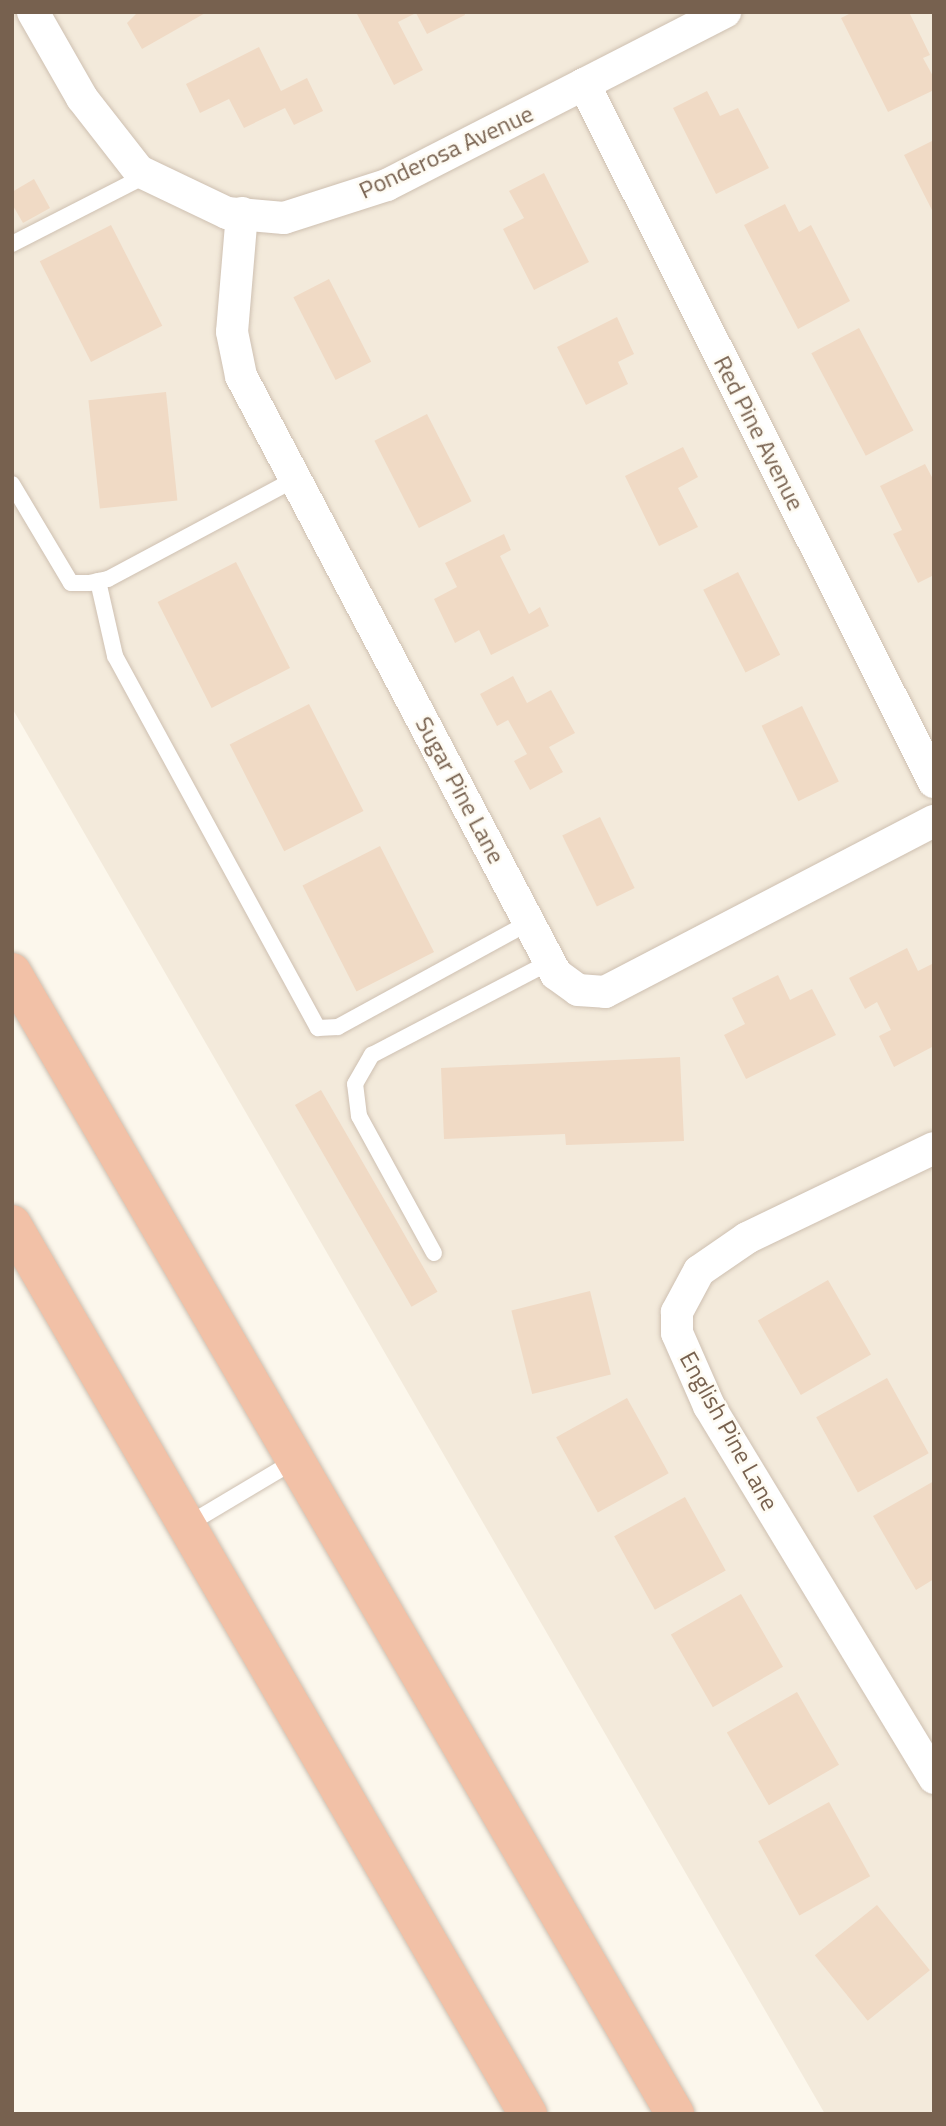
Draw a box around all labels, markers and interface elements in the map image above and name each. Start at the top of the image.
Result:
street label: Ponderosa Avenue [354,99,538,205]
street label: Red Pine Avenue [708,351,810,515]
street label: Sugar Pine Lane [409,712,511,868]
street label: English Pine Lane [674,1347,784,1515]

